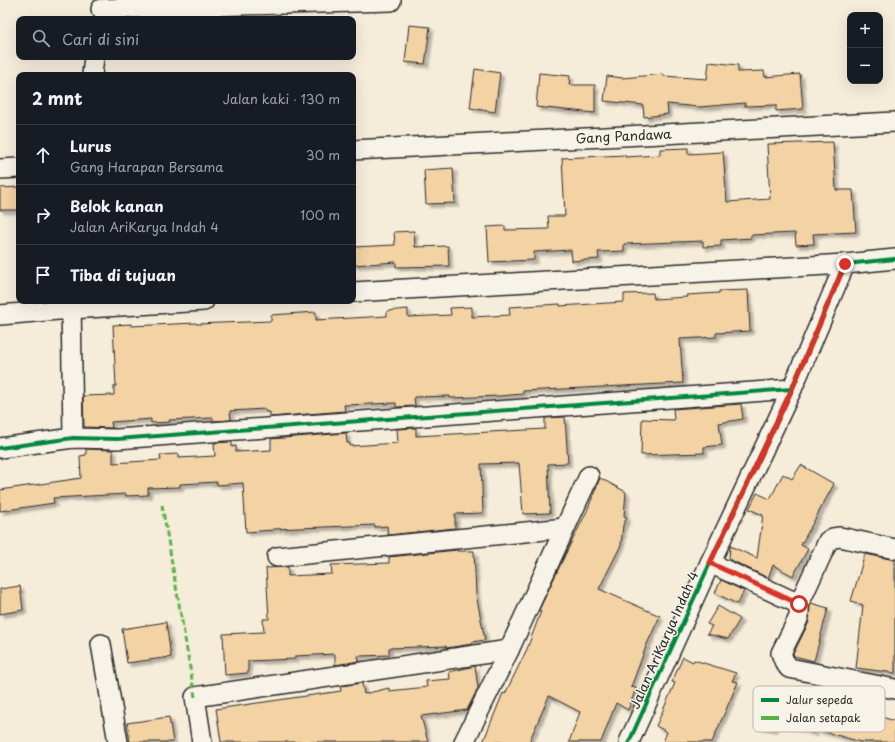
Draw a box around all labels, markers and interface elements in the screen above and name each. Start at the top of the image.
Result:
map controls [847,12,883,84]
button: + [847,12,883,48]
search box [16,16,356,60]
icon: search [30,27,52,49]
text: Cari di sini [62,27,139,50]
button: − [847,48,883,84]
text: 2 mnt [32,85,83,111]
text: Jalan kaki · 130 m [223,89,340,108]
street label: Gang Pandawa [575,124,673,147]
text: Lurus [70,134,111,157]
icon: ahead [32,144,54,166]
text: 30 m [306,145,340,164]
text: Gang Harapan Bersama [70,157,224,176]
text: Belok kanan [70,194,164,217]
icon: right [32,204,54,226]
text: 100 m [300,205,340,224]
text: Jalan AriKarya Indah 4 [70,217,219,236]
route end [836,255,854,273]
text: Tiba di tujuan [70,263,176,286]
icon: arrive [32,264,54,286]
street label: Jalan AriKarya Indah 4 [625,568,703,712]
route start [790,595,808,613]
legend [753,686,885,732]
text: Jalur sepeda [786,691,853,708]
text: Jalan setapak [786,709,861,726]

